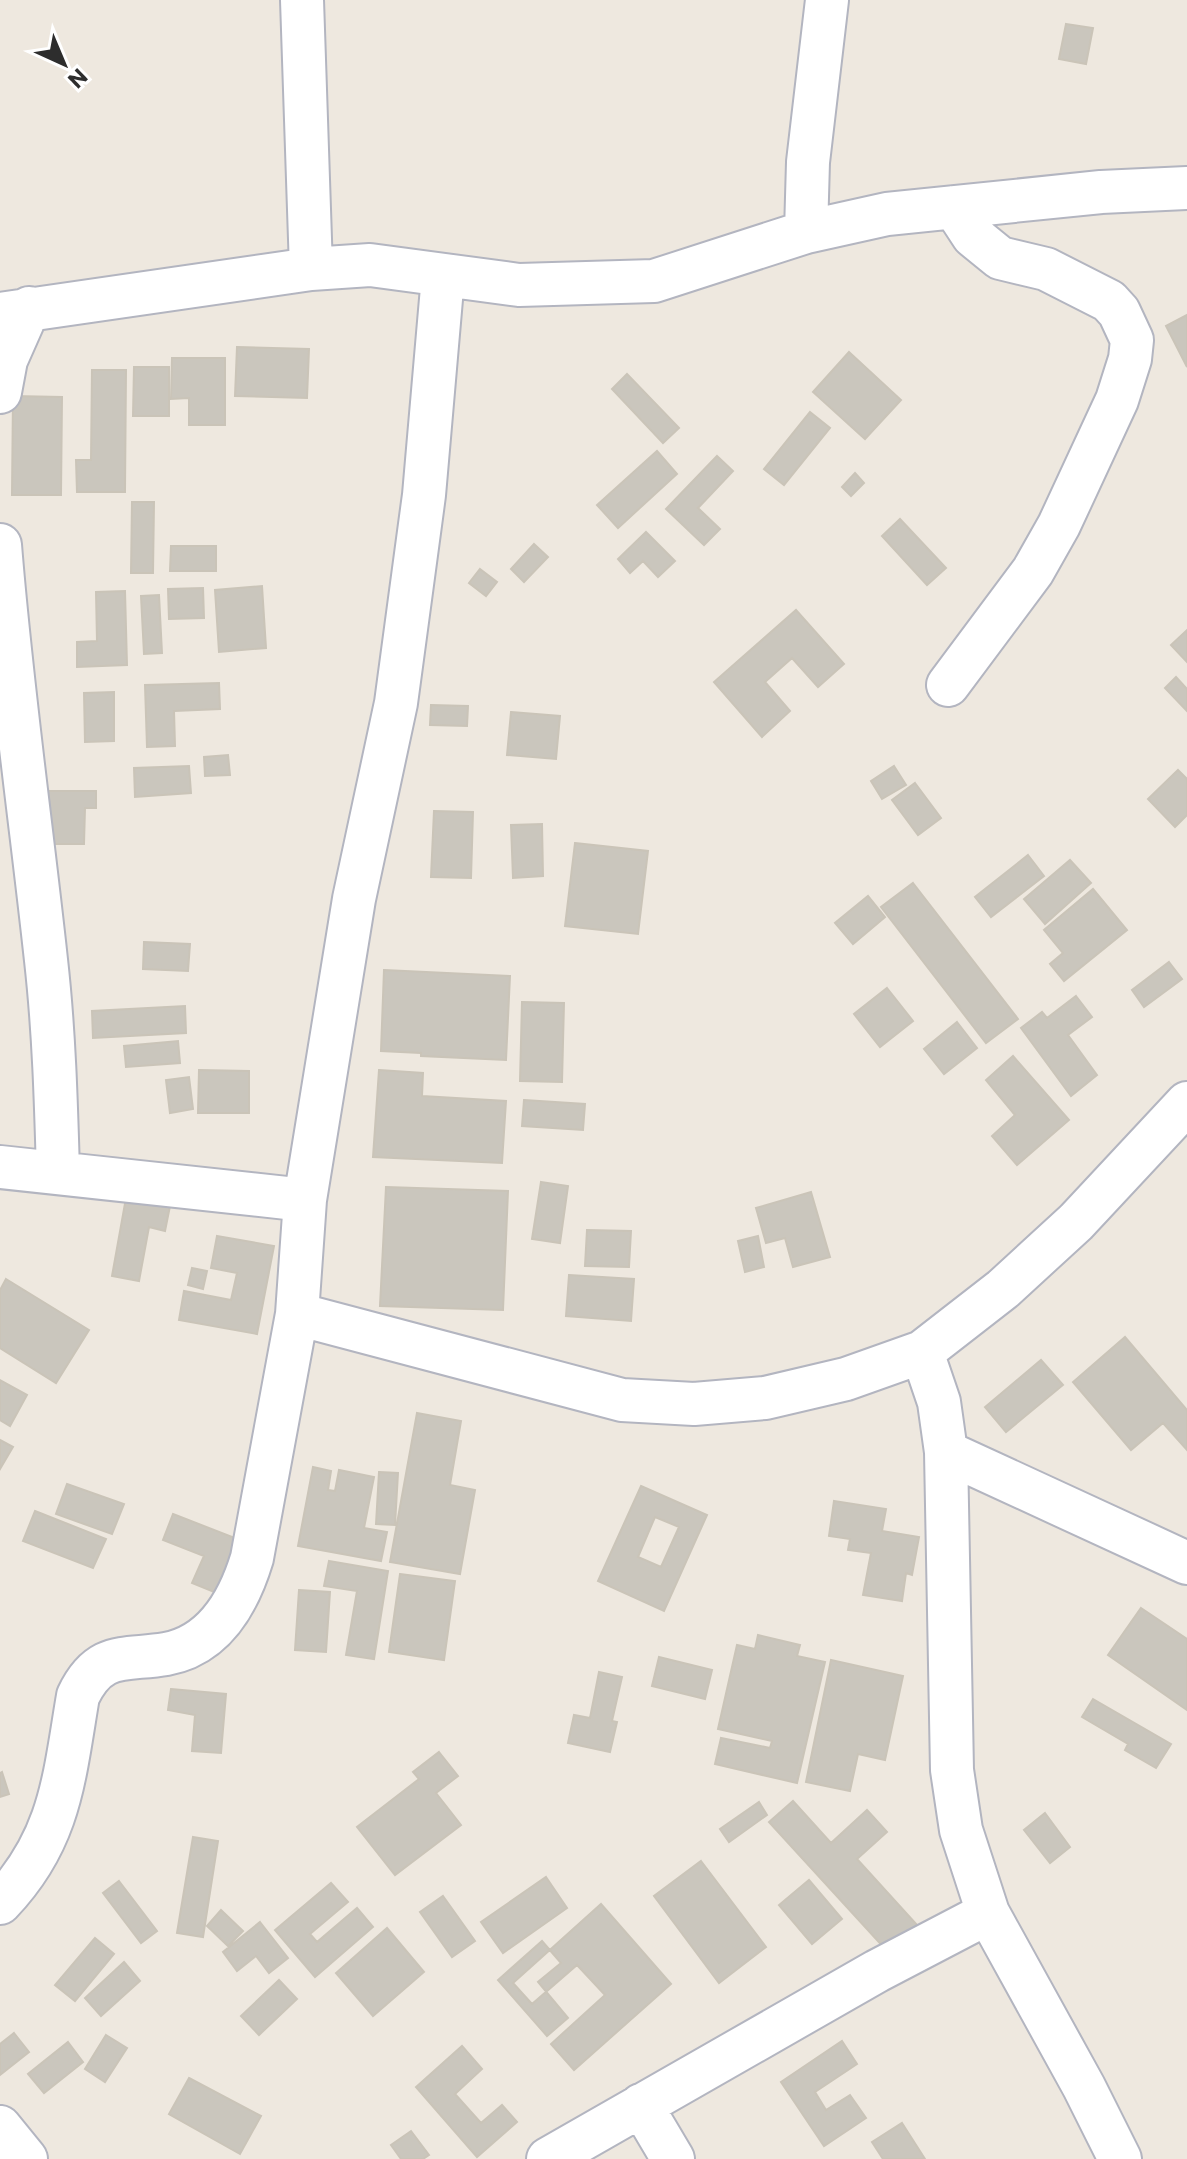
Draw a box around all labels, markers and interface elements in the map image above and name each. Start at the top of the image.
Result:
north arrow [24,24,104,104]
text: N [63,63,94,94]

